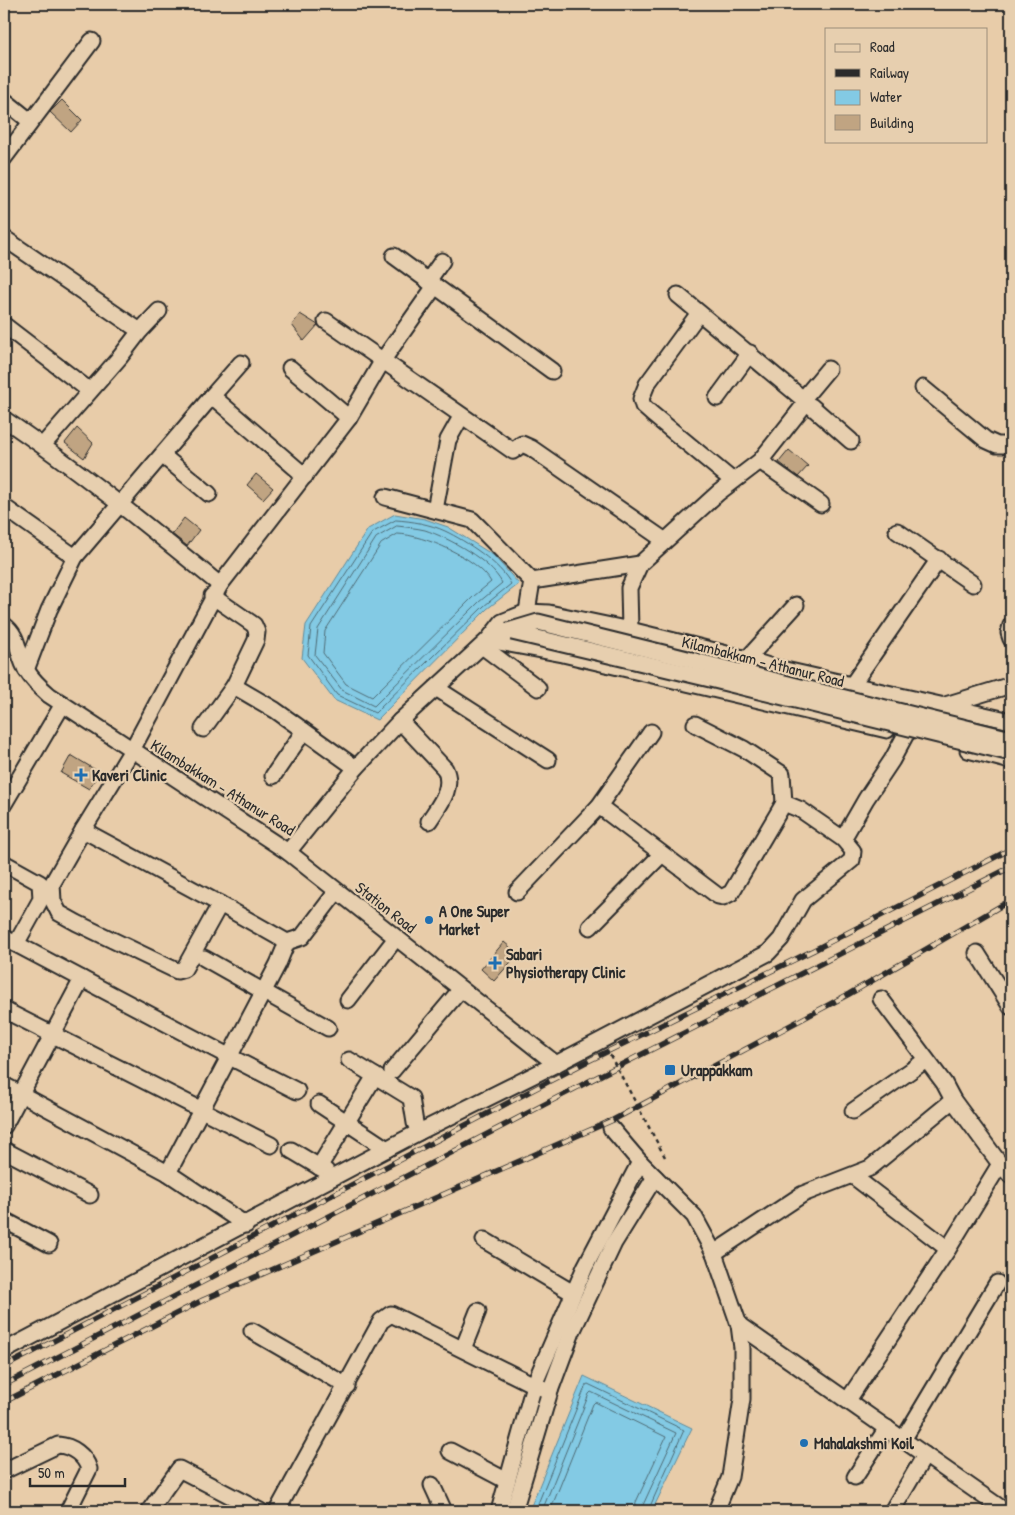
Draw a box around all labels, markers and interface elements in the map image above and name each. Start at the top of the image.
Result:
legend [825,28,988,142]
text: Road [870,36,895,57]
text: Railway [870,62,909,83]
text: Water [870,86,902,107]
text: Building [870,112,914,133]
street label: Kilambakkam - Athanur Road [680,630,846,692]
street label: Kilambakkam - Athanur Road [147,734,299,840]
place label: Kaveri Clinic [92,764,167,786]
marker: Kaveri Clinic [74,768,88,782]
street label: Station Road [351,876,421,938]
place label: A One Super Market [439,900,511,940]
marker: A One Super Market [423,914,435,926]
place label: Sabari Physiotherapy Clinic [506,943,626,984]
marker: Sabari Physiotherapy Clinic [488,956,502,970]
place label: Urappakkam [681,1059,753,1082]
marker: Urappakkam [663,1063,677,1077]
place label: Mahalakshmi Koil [814,1432,914,1454]
marker: Mahalakshmi Koil [798,1437,810,1449]
scale bar [30,1455,125,1487]
text: 50 m [38,1462,65,1483]

